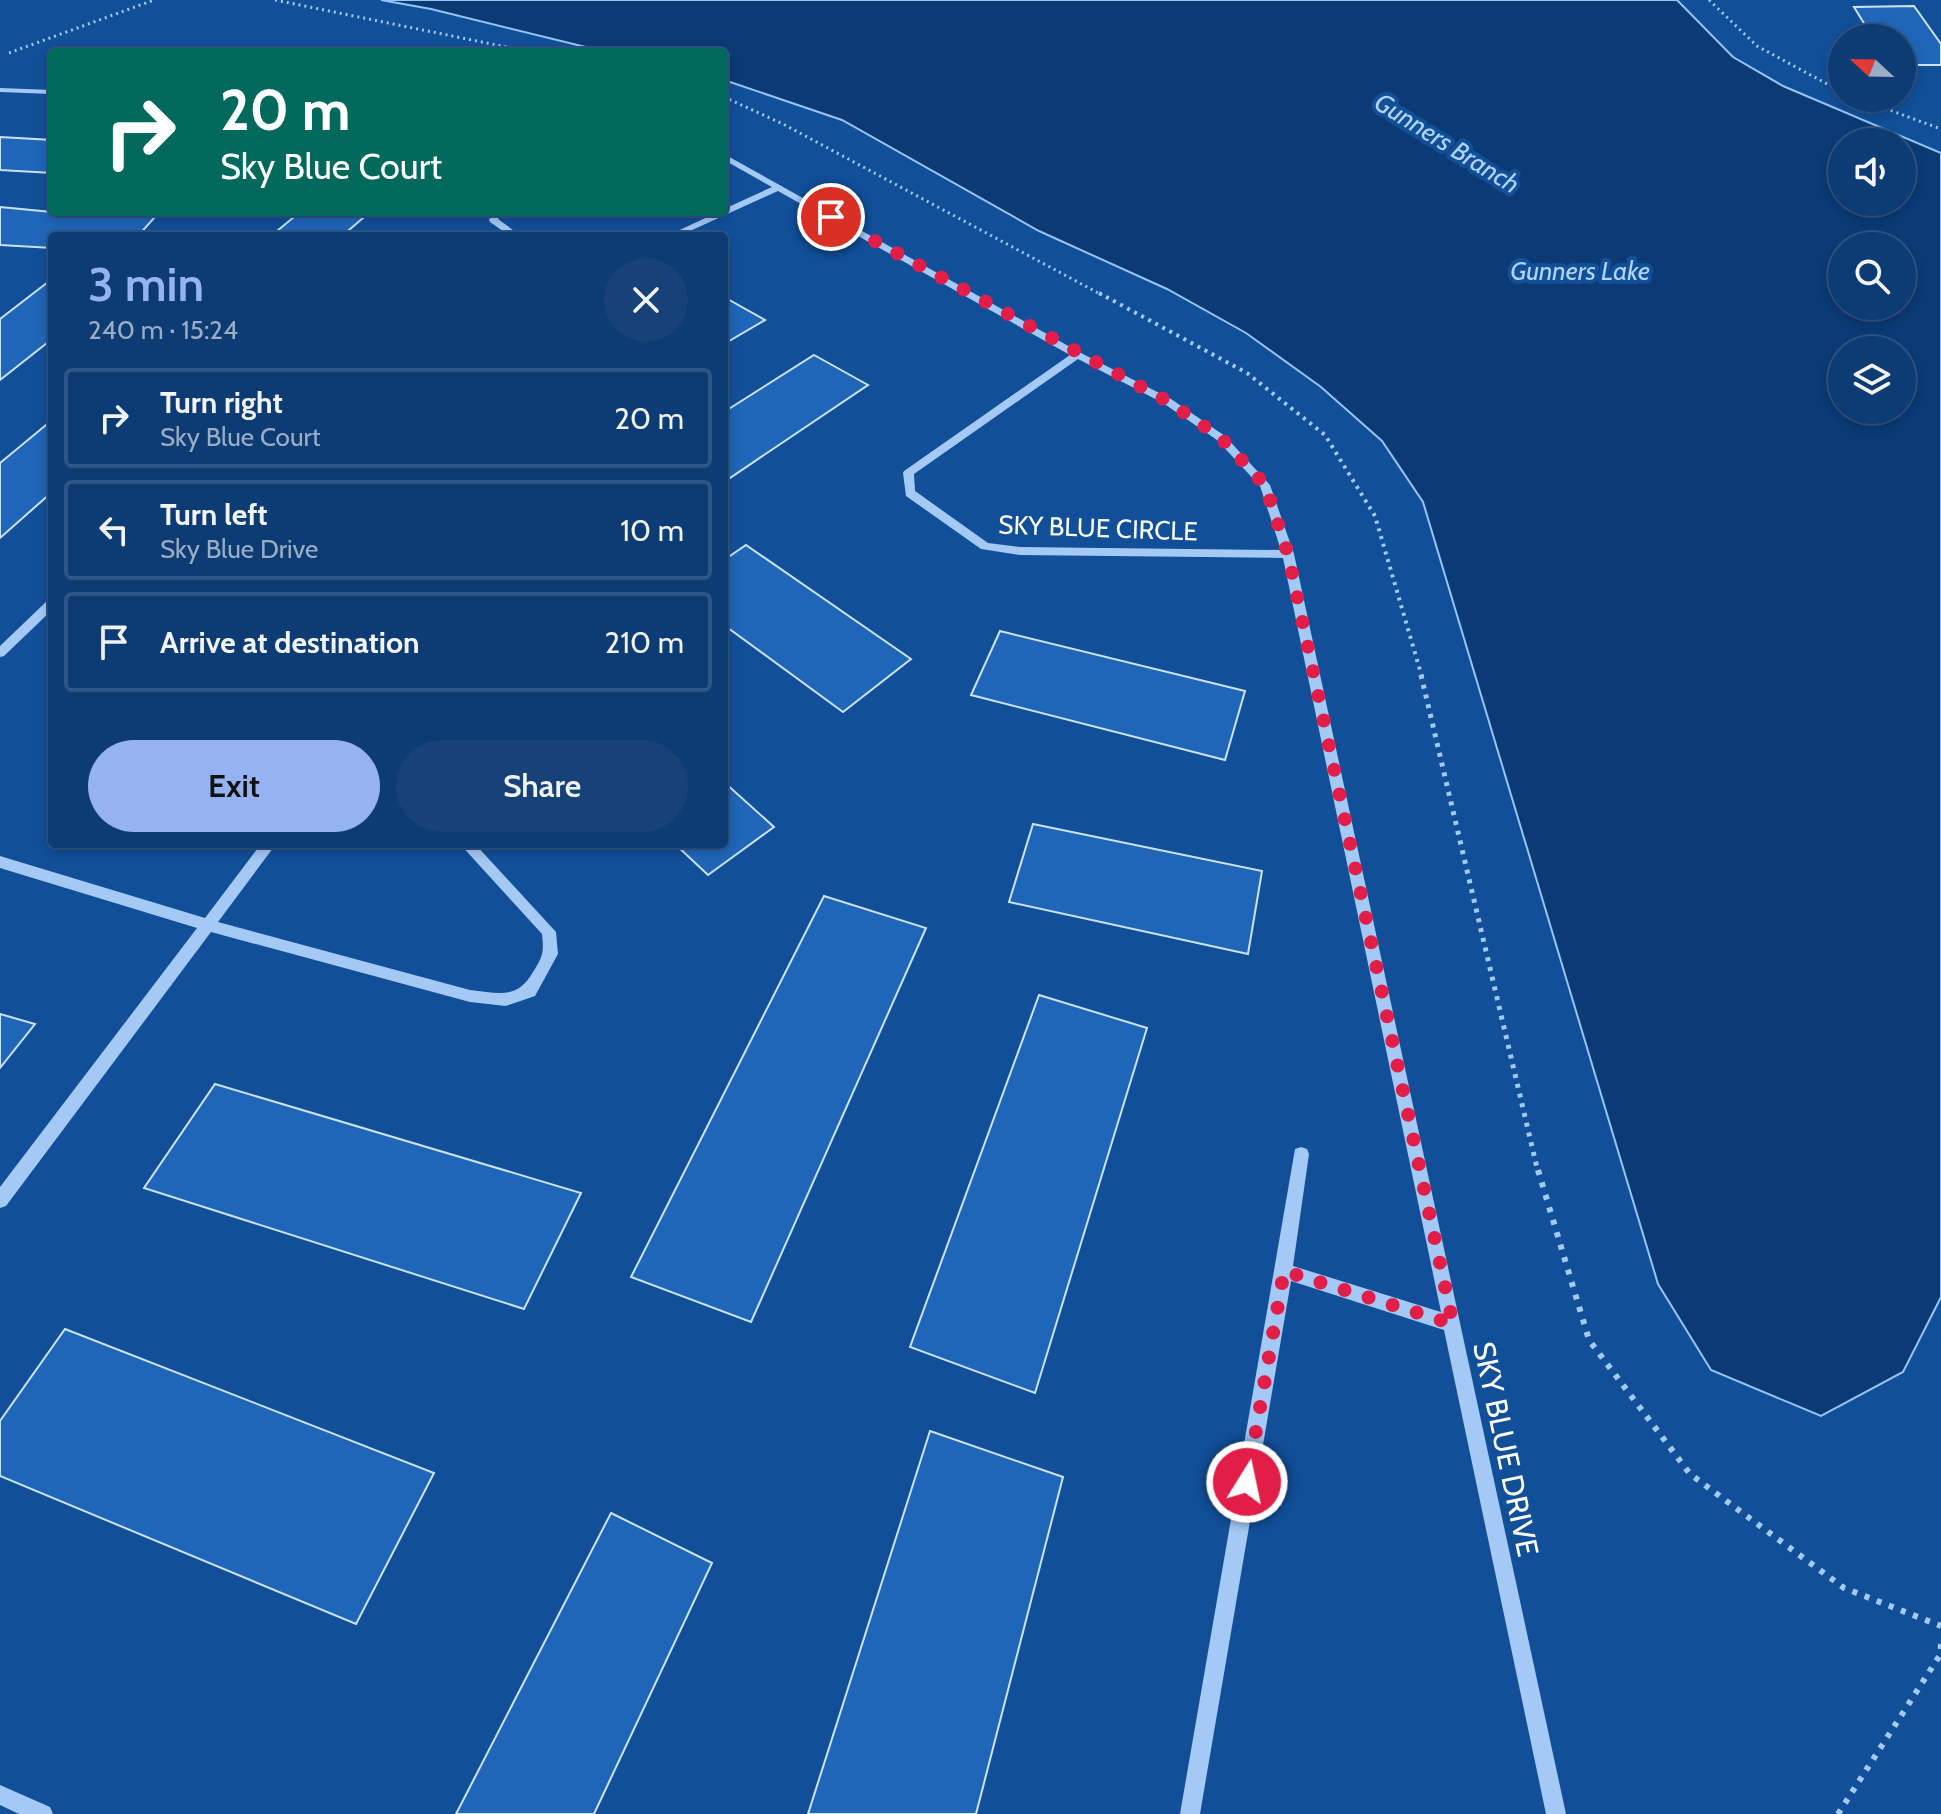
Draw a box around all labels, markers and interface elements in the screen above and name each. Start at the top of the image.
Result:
north arrow [1828,24,1916,112]
map controls [1828,24,1916,424]
text: 20 m [220,76,350,144]
icon: right [88,80,192,184]
water label: Gunners Branch [1369,86,1525,200]
button: sound [1828,128,1916,216]
text: Sky Blue Court [220,144,442,188]
pin [797,183,865,251]
icon: arrive [809,195,853,239]
button: search [1828,232,1916,320]
text: 3 min [88,255,204,313]
water label: Gunners Lake [1510,255,1650,287]
button: close [604,258,688,342]
text: 240 m · 15:24 [88,314,238,346]
button: layers [1828,336,1916,424]
text: Turn right [160,384,283,421]
icon: right [92,396,136,440]
text: 20 m [614,400,684,437]
text: Sky Blue Court [160,421,321,453]
text: Turn left [160,496,268,533]
icon: left [92,508,136,552]
street label: SKY BLUE CIRCLE [998,509,1198,547]
text: 10 m [620,512,684,549]
text: Sky Blue Drive [160,533,318,565]
icon: arrive [92,620,136,664]
text: Arrive at destination [160,624,420,661]
text: 210 m [604,624,684,661]
button: Exit [88,740,380,832]
button: Share [396,740,688,832]
street label: SKY BLUE DRIVE [1465,1338,1547,1560]
position arrow [1205,1440,1289,1524]

